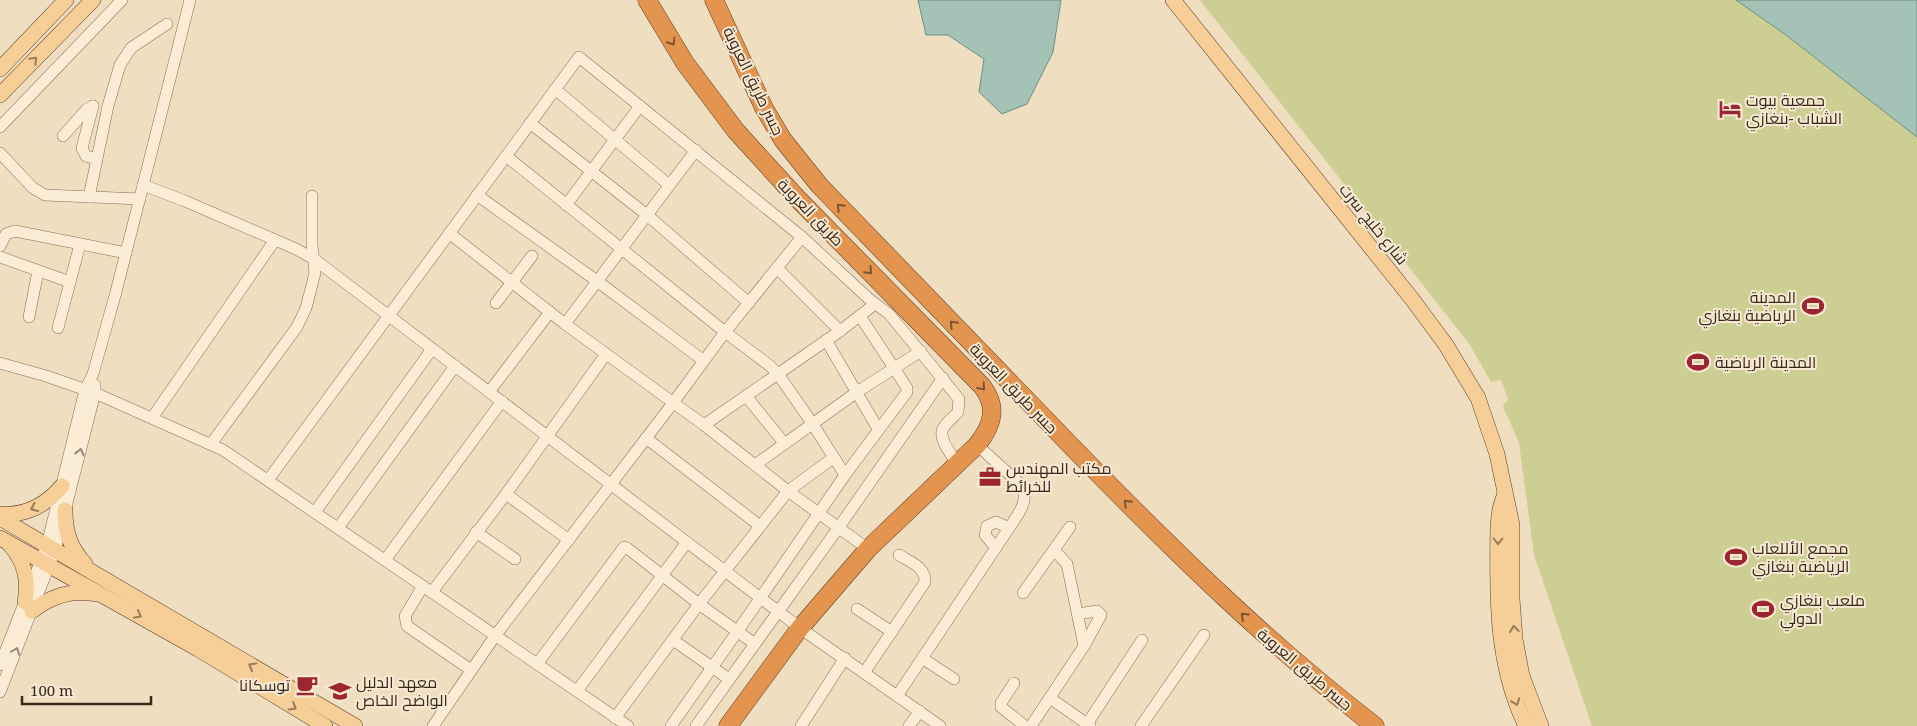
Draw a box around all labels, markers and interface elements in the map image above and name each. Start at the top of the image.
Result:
street label: جسر طريق العروبة [718,23,790,139]
one-way arrow [665,37,675,46]
one-way arrow [28,57,37,66]
place label: جمعية بيوت الشباب -بنغازي [1746,89,1842,132]
hotel icon: جمعية بيوت الشباب -بنغازي [1717,96,1743,122]
street label: طريق العروبة [773,173,849,251]
street label: شارع خليج سرت [1334,179,1413,270]
one-way arrow [837,203,846,212]
one-way arrow [863,265,872,274]
place label: المدينة الرياضية بنغازي [1699,286,1796,329]
sports icon: المدينة الرياضية بنغازي [1800,293,1826,319]
one-way arrow [950,321,959,330]
street label: جسر طريق العروبة [965,338,1063,438]
sports icon: المدينة الرياضية [1685,349,1711,375]
place label: المدينة الرياضية [1715,351,1816,373]
one-way arrow [976,382,985,391]
one-way arrow [74,448,85,457]
place label: مكتب المهندس للخرائط [1006,457,1111,497]
office icon: مكتب المهندس للخرائط [977,464,1003,490]
one-way arrow [1124,500,1133,509]
one-way arrow [30,501,39,512]
place label: مجمع الأللعاب الرياضية بنغازي [1752,537,1849,580]
one-way arrow [1493,538,1503,545]
sports icon: مجمع الأللعاب الرياضية بنغازي [1723,544,1749,570]
place label: ملعب بنغازي الدولي [1780,589,1865,632]
sports icon: ملعب بنغازي الدولي [1750,596,1776,622]
one-way arrow [133,609,142,619]
one-way arrow [1240,613,1249,622]
street label: جسر طريق العروبة [1253,623,1357,715]
one-way arrow [1509,624,1520,632]
one-way arrow [10,648,20,656]
one-way arrow [249,662,258,672]
place label: معهد الدليل الواضح الخاص [356,671,448,712]
cafe icon: توسكانا [294,672,320,698]
scale bar [22,674,151,706]
place label: توسكانا [239,674,291,696]
school or university icon: معهد الدليل الواضح الخاص [327,678,353,704]
text: 100 m [30,680,73,700]
one-way arrow [1510,697,1520,705]
one-way arrow [287,700,296,710]

